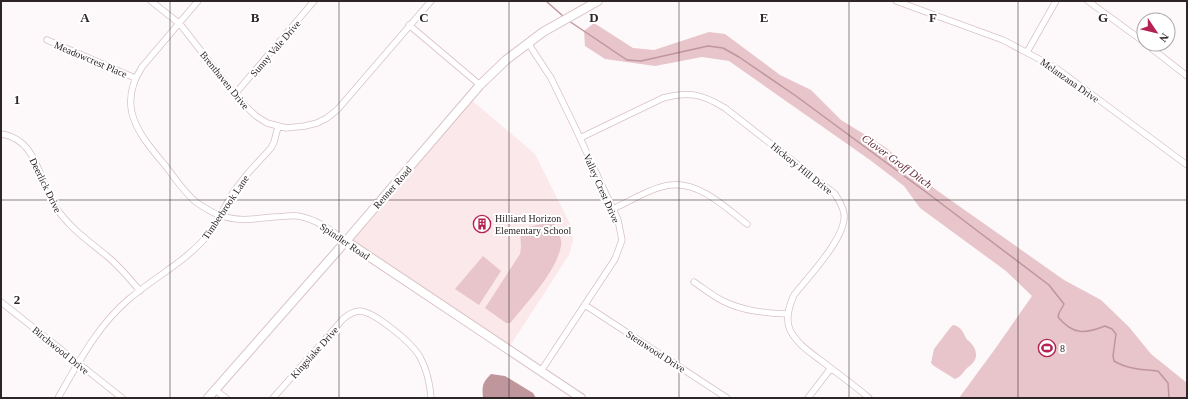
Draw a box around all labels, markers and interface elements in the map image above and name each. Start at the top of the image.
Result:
text: A [80,10,90,25]
text: B [251,10,260,25]
text: C [419,10,429,25]
text: D [589,10,599,25]
text: E [760,10,768,25]
text: F [929,10,937,25]
text: G [1098,10,1108,25]
north arrow [1136,12,1176,52]
street label: Sunny Vale Drive [248,18,303,79]
text: N [1157,31,1171,44]
street label: Meadowcrest Place [53,39,129,80]
street label: Brenthaven Drive [198,49,252,112]
street label: Melanzana Drive [1038,56,1102,105]
text: 1 [14,92,20,107]
water label: Clover Groff Ditch [860,132,935,191]
street label: Hickory Hill Drive [769,140,835,197]
street label: Valley Crest Drive [581,152,622,225]
street label: Deerlick Drive [28,156,64,215]
street label: Renner Road [371,164,414,211]
street label: Timberbrook Lane [200,173,251,241]
place label: Hilliard Horizon Elementary School [495,213,572,236]
building icon: Hilliard Horizon Elementary School [472,214,492,234]
street label: Spindler Road [318,221,372,262]
text: 2 [14,292,20,307]
street label: Birchwood Drive [30,324,92,377]
street label: Kingslake Drive [288,324,341,380]
street label: Stemwood Drive [624,328,688,375]
sports icon: 8 [1037,338,1057,358]
place label: 8 [1060,343,1065,354]

